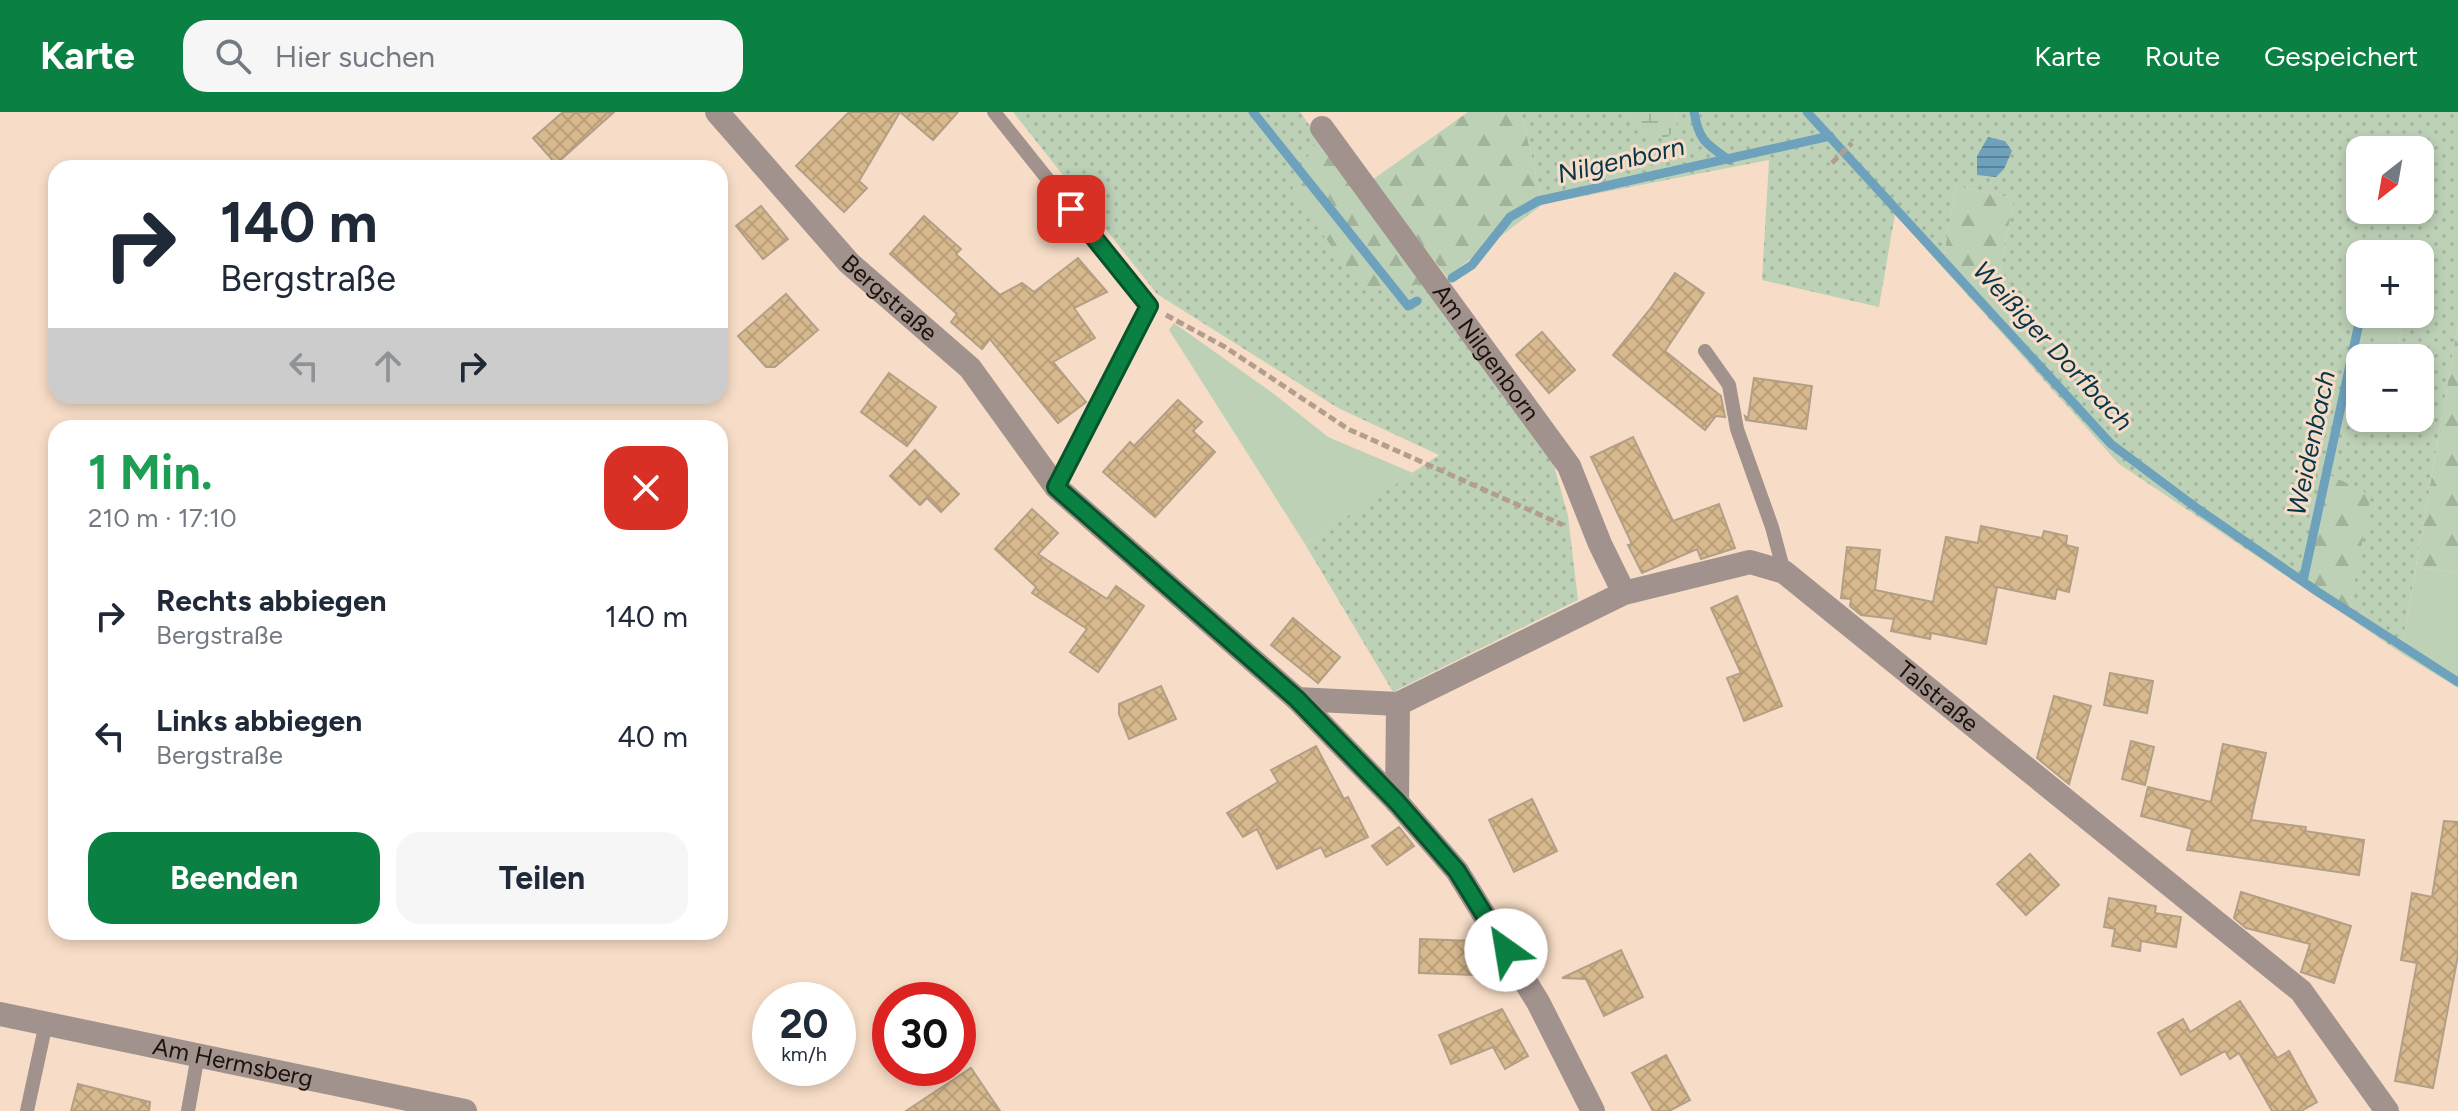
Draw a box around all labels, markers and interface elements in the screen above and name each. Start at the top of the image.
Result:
search box [183,20,743,92]
text: Karte [40,33,135,79]
icon: search [211,34,255,78]
text: Hier suchen [275,38,435,75]
text: Karte [2034,39,2101,73]
text: Route [2145,39,2220,73]
text: Gespeichert [2264,39,2418,73]
water label: Nilgenborn [1554,130,1688,190]
north arrow [2346,136,2434,224]
map controls [2346,136,2434,432]
pin [1037,175,1105,243]
icon: arrive [1049,187,1093,231]
text: 140 m [220,189,378,256]
icon: right [88,192,192,296]
button: + [2346,240,2434,328]
street label: Bergstraße [836,248,943,347]
water label: Weißiger Dorfbach [1966,255,2140,437]
text: Bergstraße [220,257,396,300]
street label: Am Nilgenborn [1427,278,1546,426]
icon: left [282,344,326,388]
icon: ahead [366,344,410,388]
icon: right [450,344,494,388]
button: − [2346,344,2434,432]
water label: Weidenbach [2280,368,2342,518]
text: 1 Min. [88,443,213,501]
button: close [604,446,688,530]
text: 210 m · 17:10 [88,502,237,534]
text: Rechts abbiegen [156,582,387,619]
icon: right [88,594,132,638]
text: 140 m [605,598,688,635]
text: Bergstraße [156,619,283,651]
street label: Talstraße [1891,655,1985,738]
text: Links abbiegen [156,702,362,739]
icon: left [88,714,132,758]
text: 40 m [617,718,688,755]
text: Bergstraße [156,739,283,771]
button: Beenden [88,832,380,924]
button: Teilen [396,832,688,924]
position arrow [1464,908,1548,992]
speed limit sign: 30 [872,982,976,1086]
text: 20 [779,1000,829,1048]
street label: Am Hermsberg [150,1031,316,1093]
text: km/h [781,1042,827,1066]

